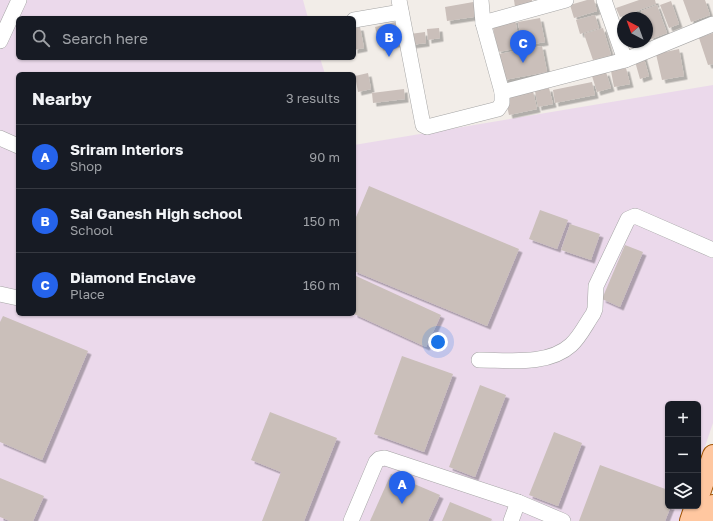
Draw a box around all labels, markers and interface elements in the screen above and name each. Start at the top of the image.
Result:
north arrow [617,12,653,48]
search box [16,16,356,60]
pin: B [376,24,402,57]
icon: search [30,27,52,49]
text: Search here [62,29,148,47]
pin: C [510,30,536,63]
text: Nearby [32,88,92,109]
text: 3 results [286,90,340,106]
text: Sriram Interiors [70,140,183,158]
text: A [40,149,50,165]
text: 90 m [309,149,340,165]
text: Shop [70,158,102,174]
text: Sai Ganesh High school [70,204,242,222]
text: B [40,213,50,229]
text: 150 m [303,213,340,229]
text: School [70,222,113,238]
text: Diamond Enclave [70,268,196,286]
text: C [40,277,50,293]
text: 160 m [303,277,340,293]
text: Place [70,286,105,302]
your location [428,332,448,352]
map controls [665,401,701,509]
button: + [665,401,701,437]
button: − [665,437,701,473]
pin: A [389,471,415,504]
button: layers [665,473,701,509]

